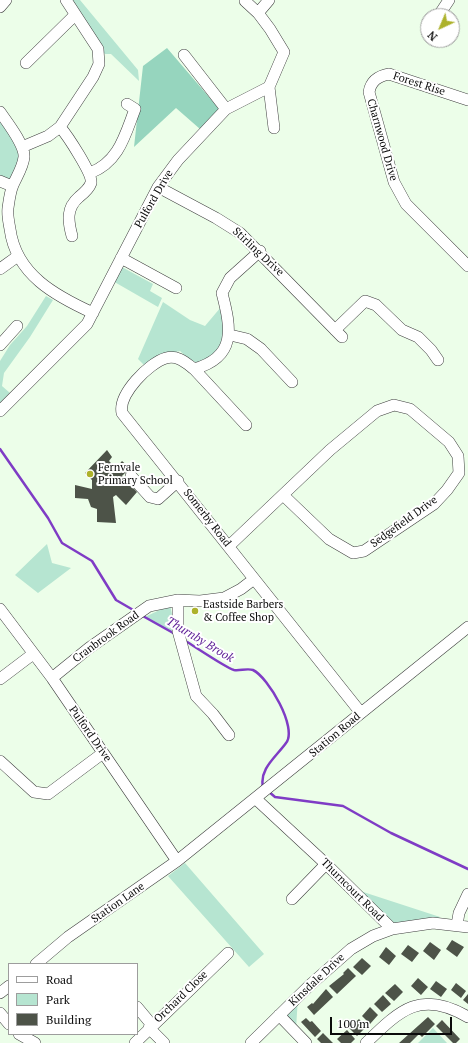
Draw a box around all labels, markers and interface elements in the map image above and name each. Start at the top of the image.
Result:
north arrow [420,8,460,48]
text: N [424,28,440,44]
street label: Forest Rise [391,69,447,99]
street label: Charnwood Drive [364,97,400,183]
street label: Pulford Drive [132,168,176,230]
street label: Stirling Drive [230,225,286,279]
place label: Fernvale Primary School [98,461,173,487]
marker: Fernvale Primary School [85,469,95,479]
street label: Somerby Road [180,486,234,550]
street label: Sedgefield Drive [368,493,440,551]
place label: Eastside Barbers & Coffee Shop [203,598,283,624]
marker: Eastside Barbers & Coffee Shop [190,606,200,616]
street label: Cranbrook Road [70,609,142,665]
water label: Thurnby Brook [164,614,236,666]
street label: Pulford Drive [66,704,114,764]
street label: Station Road [307,710,363,760]
street label: Thurncourt Road [318,856,386,924]
street label: Station Lane [89,880,147,926]
street label: Kinsdale Drive [286,951,348,1009]
legend [8,963,138,1035]
street label: Orchard Close [151,968,211,1026]
text: Road [46,972,73,987]
text: Park [46,992,70,1007]
scale bar [332,1009,454,1035]
text: Building [46,1012,91,1027]
text: 100 m [337,1016,369,1031]

